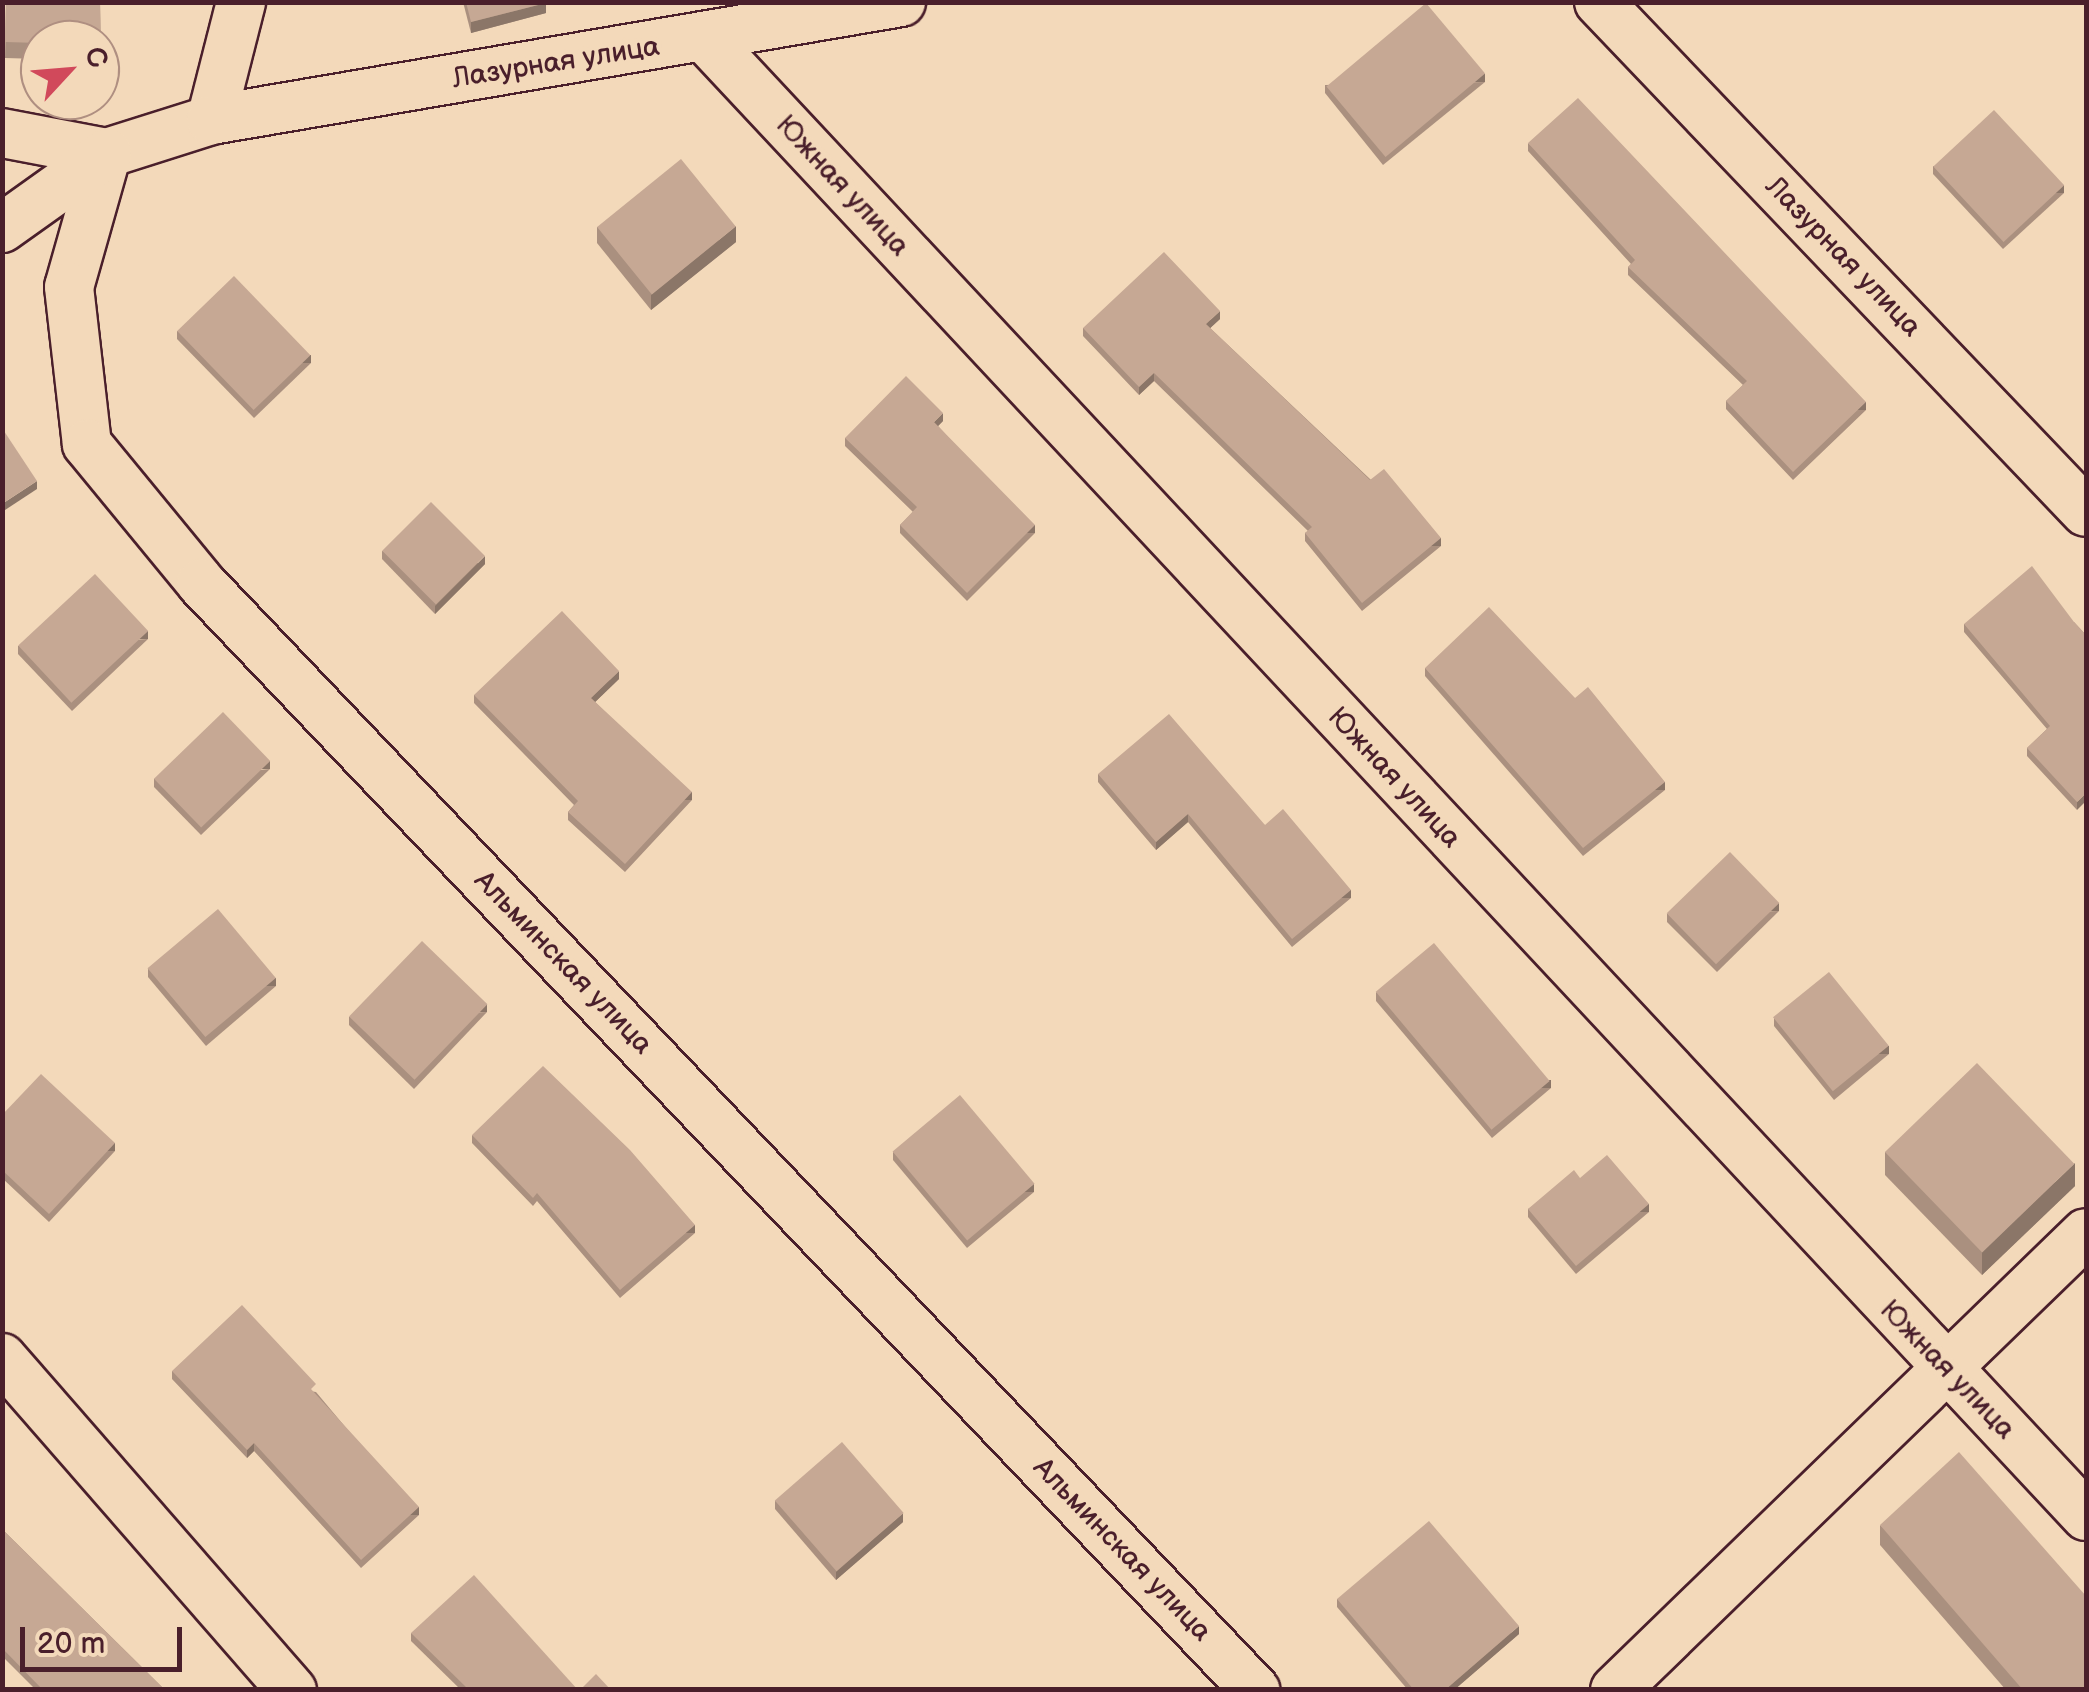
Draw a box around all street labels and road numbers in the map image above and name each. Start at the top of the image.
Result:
street label: Лазурная улица [450,30,662,96]
street label: Южная улица [768,109,916,263]
street label: Лазурная улица [1758,170,1928,344]
street label: Южная улица [1320,701,1468,855]
street label: Альминская улица [467,864,659,1062]
street label: Южная улица [1872,1294,2022,1446]
street label: Альминская улица [1026,1451,1218,1649]

